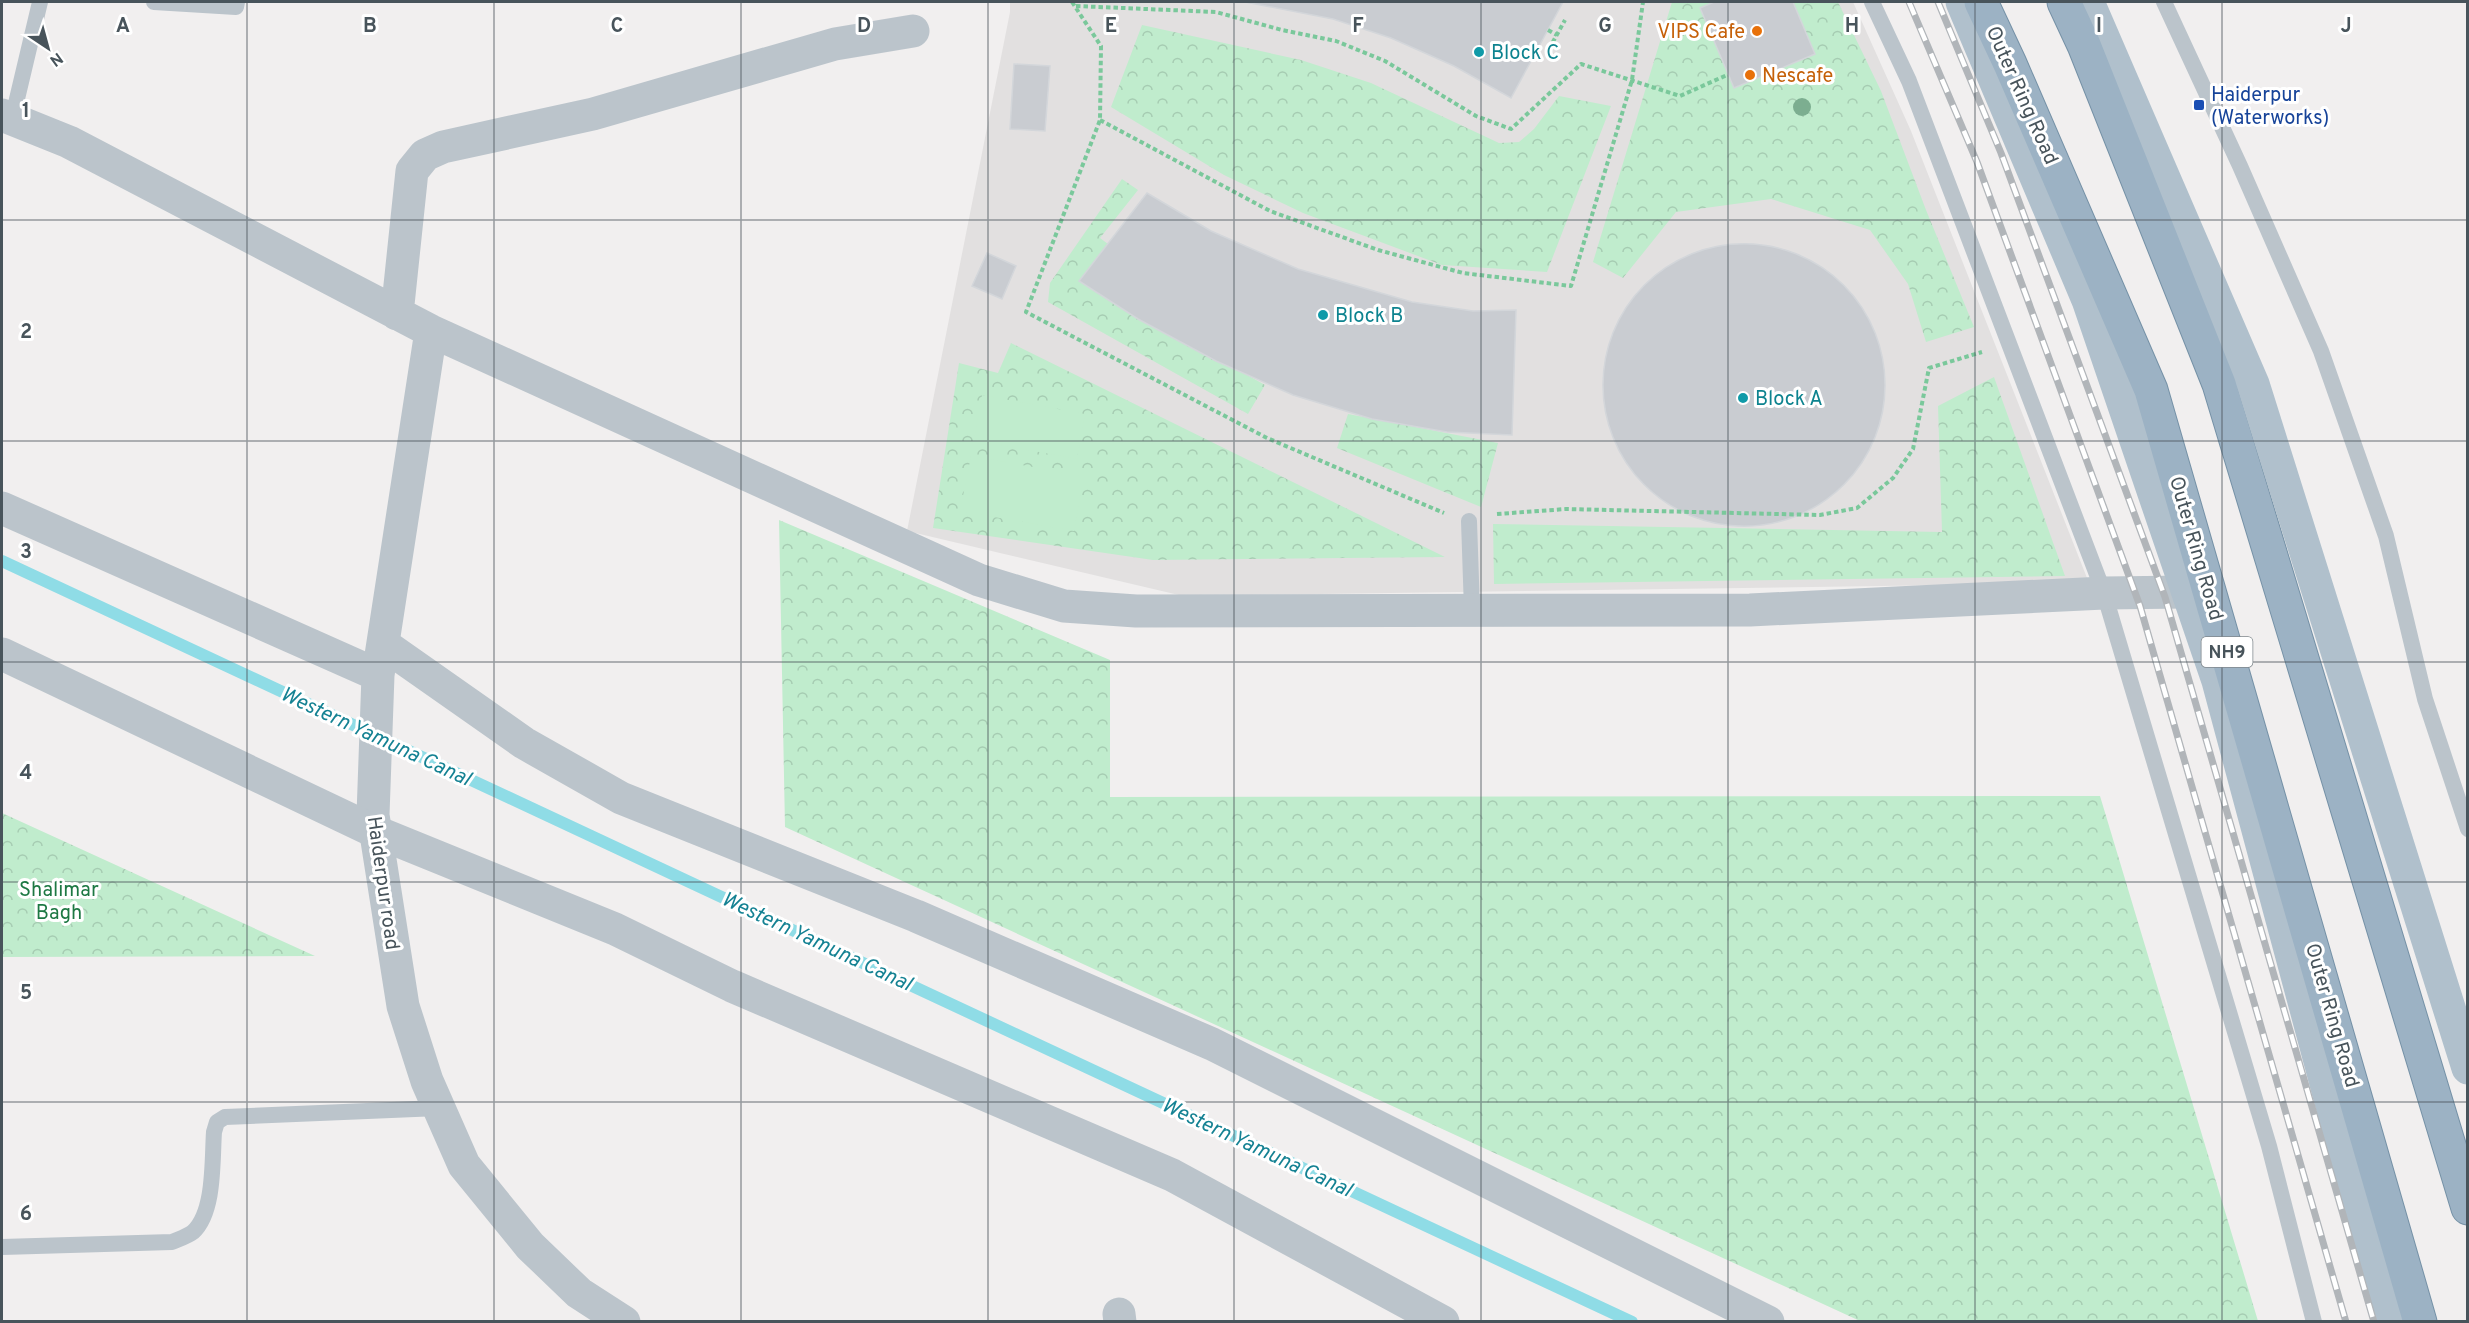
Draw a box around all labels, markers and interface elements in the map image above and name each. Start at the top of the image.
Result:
text: A [116,14,130,40]
text: B [363,14,377,40]
text: C [611,14,623,40]
text: D [857,14,871,40]
text: E [1105,14,1117,40]
text: F [1352,14,1364,40]
text: G [1598,14,1612,40]
text: H [1845,14,1859,40]
text: I [2096,14,2102,40]
text: J [2340,14,2352,40]
north arrow [18,18,78,78]
place label: VIPS Cafe [1657,20,1745,46]
street label: Outer Ring Road [1979,23,2063,169]
marker: VIPS Cafe [1750,24,1764,38]
place label: Block C [1491,41,1559,67]
marker: Block C [1472,45,1486,59]
text: N [45,47,66,70]
place label: Nescafe [1762,64,1833,90]
marker: Nescafe [1743,68,1757,82]
place label: Haiderpur (Waterworks) [2211,83,2329,132]
marker: Haiderpur (Waterworks) [2192,98,2206,112]
text: 1 [22,99,30,125]
place label: Block B [1335,304,1403,330]
marker: Block B [1316,308,1330,322]
text: 2 [20,320,32,346]
place label: Block A [1755,387,1823,413]
marker: Block A [1736,391,1750,405]
street label: Outer Ring Road [2162,473,2228,624]
text: 3 [20,540,32,566]
road number: NH9 [2202,637,2252,667]
water label: Western Yamuna Canal [276,681,476,794]
text: 4 [20,761,32,787]
street label: Haiderpur road [360,815,404,952]
park label: Shalimar Bagh [19,878,99,927]
water label: Western Yamuna Canal [717,886,917,999]
street label: Outer Ring Road [2298,940,2364,1091]
text: 5 [20,981,32,1007]
water label: Western Yamuna Canal [1157,1092,1357,1205]
text: 6 [20,1202,32,1228]

